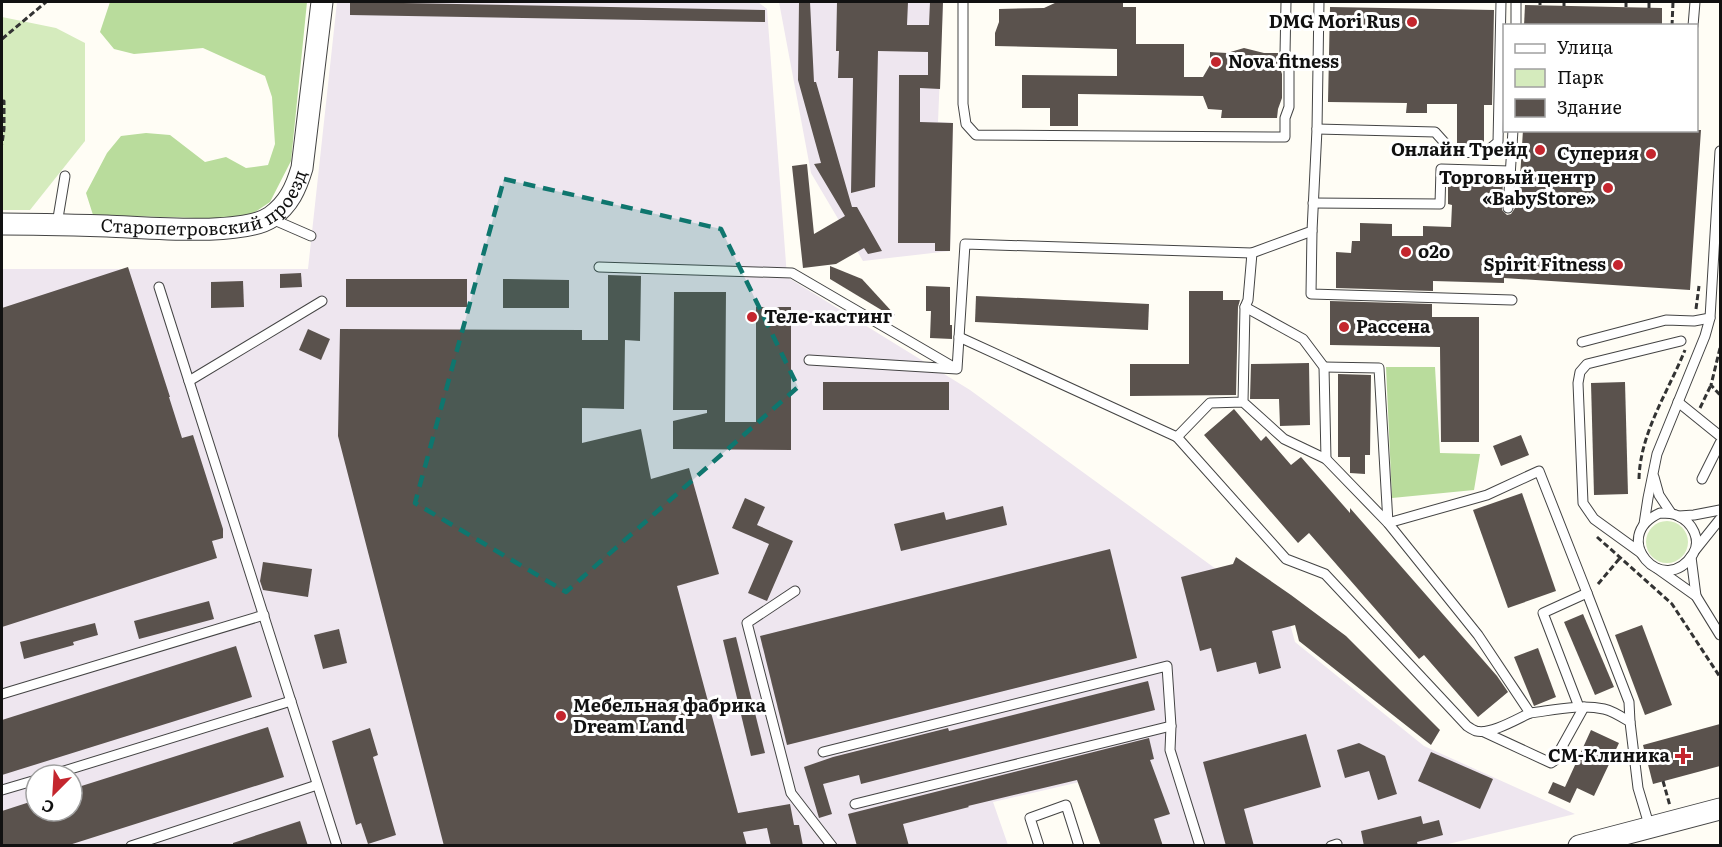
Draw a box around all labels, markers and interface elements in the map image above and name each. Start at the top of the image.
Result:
place label: DMG Mori Rus [1269,7,1400,34]
marker: DMG Mori Rus [1405,15,1419,29]
legend [1503,24,1698,132]
text: Улица [1557,33,1613,60]
place label: Nova fitness [1228,47,1339,74]
marker: Nova fitness [1209,55,1223,69]
text: Парк [1557,63,1604,90]
text: Здание [1557,93,1622,120]
place label: Онлайн Трейд [1391,135,1528,162]
place label: Суперия [1557,139,1639,166]
marker: Онлайн Трейд [1533,143,1547,157]
marker: Суперия [1644,147,1658,161]
place label: Торговый центр «BabyStore» [1439,163,1596,211]
street label: Старопетровский проезд [100,166,313,241]
marker: Торговый центр «BabyStore» [1601,181,1615,195]
place label: o2o [1418,237,1450,264]
marker: o2o [1399,245,1413,259]
place label: Spirit Fitness [1484,250,1606,277]
marker: Spirit Fitness [1611,258,1625,272]
place label: Теле-кастинг [764,302,893,329]
marker: Теле-кастинг [745,310,759,324]
place label: Рассена [1356,312,1431,339]
marker: Рассена [1337,320,1351,334]
place label: Мебельная фабрика Dream Land [573,691,767,739]
marker: Мебельная фабрика Dream Land [554,709,568,723]
place label: СМ-Клиника [1548,741,1671,768]
marker: СМ-Клиника [1674,747,1692,765]
north arrow [24,763,84,823]
text: С [37,794,58,821]

